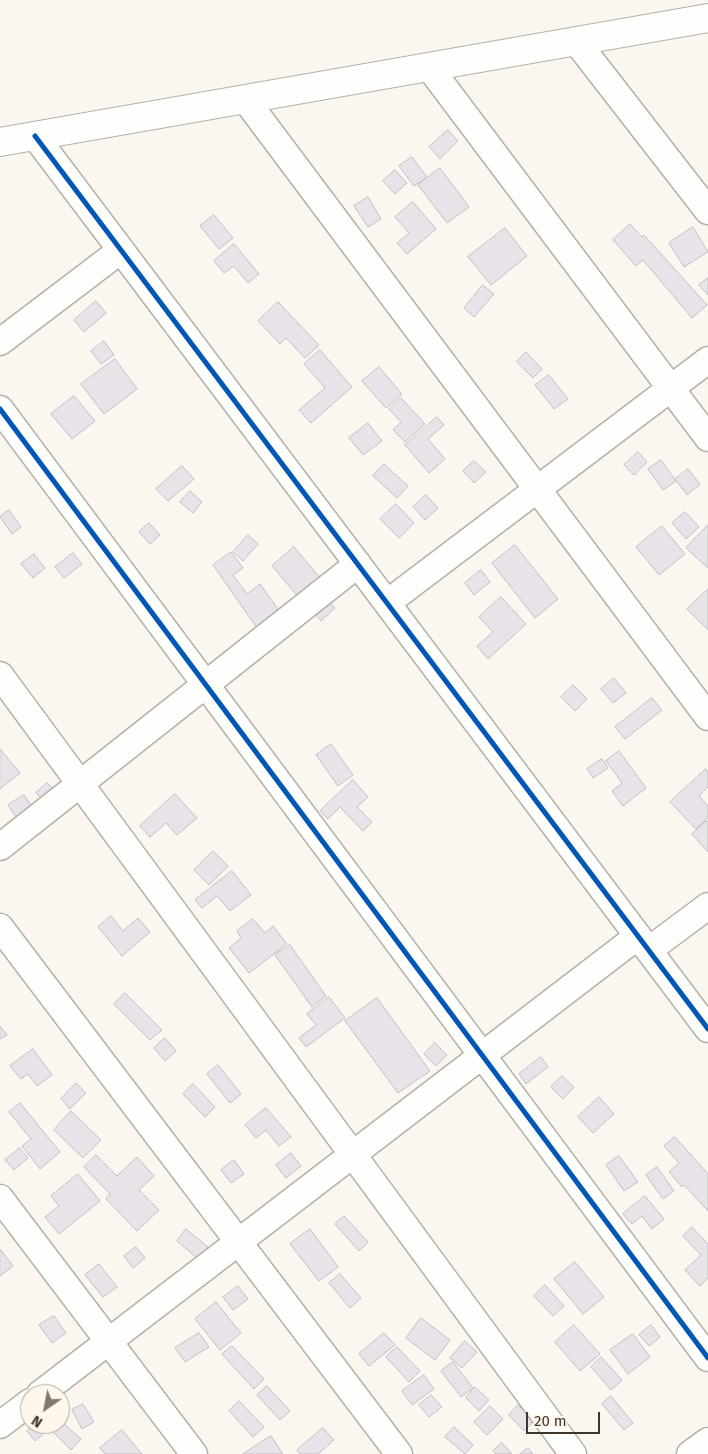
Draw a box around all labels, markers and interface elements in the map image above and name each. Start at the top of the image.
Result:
north arrow [20,1384,70,1434]
scale bar [528,1402,602,1434]
text: N [29,1412,46,1431]
text: 20 m [534,1412,567,1430]

